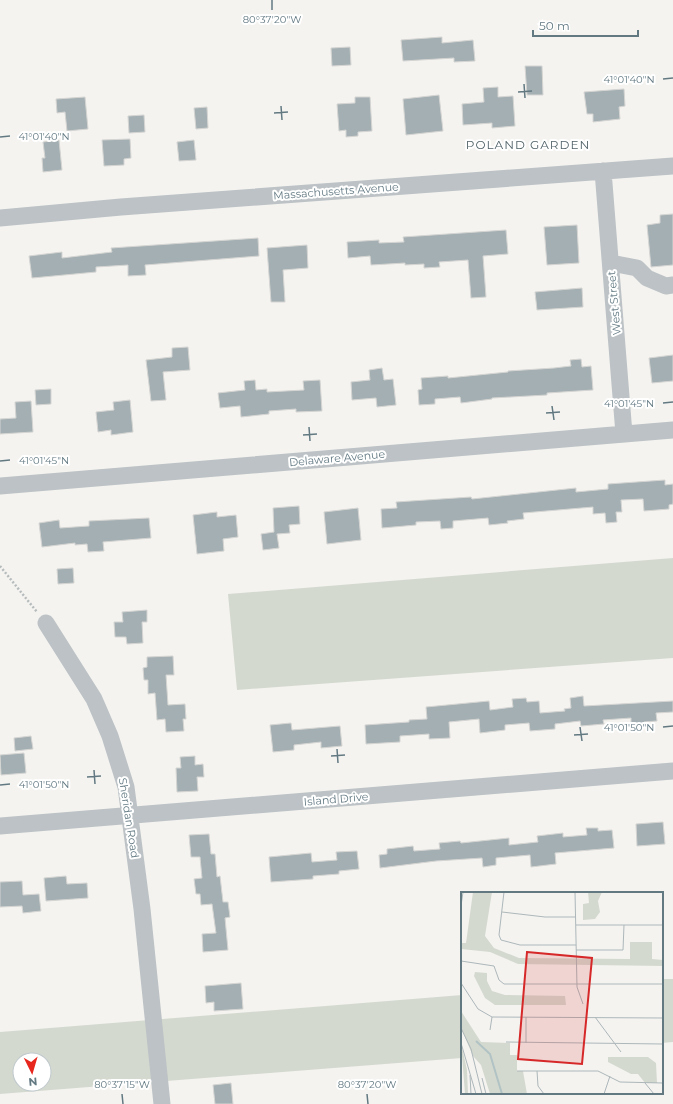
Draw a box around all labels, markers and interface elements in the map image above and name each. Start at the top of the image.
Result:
scale bar [533,12,638,38]
text: 80°37'20"W [243,13,301,26]
text: 50 m [539,18,570,33]
text: 41°01'40"N [603,73,655,86]
text: 41°01'40"N [18,130,70,143]
district label: POLAND GARDEN [466,137,590,152]
street label: Massachusetts Avenue [273,180,400,202]
street label: West Street [604,270,624,336]
text: 41°01'45"N [604,397,654,410]
street label: Delaware Avenue [288,447,386,469]
text: 41°01'45"N [19,454,69,467]
text: 41°01'50"N [604,721,654,734]
street label: Sheridan Road [116,777,142,859]
text: 41°01'50"N [19,778,69,791]
street label: Island Drive [303,789,369,809]
inset map [461,892,663,1094]
north arrow [12,1052,52,1092]
text: N [28,1075,38,1089]
text: 80°37'15"W [94,1078,150,1091]
text: 80°37'20"W [338,1078,396,1091]

